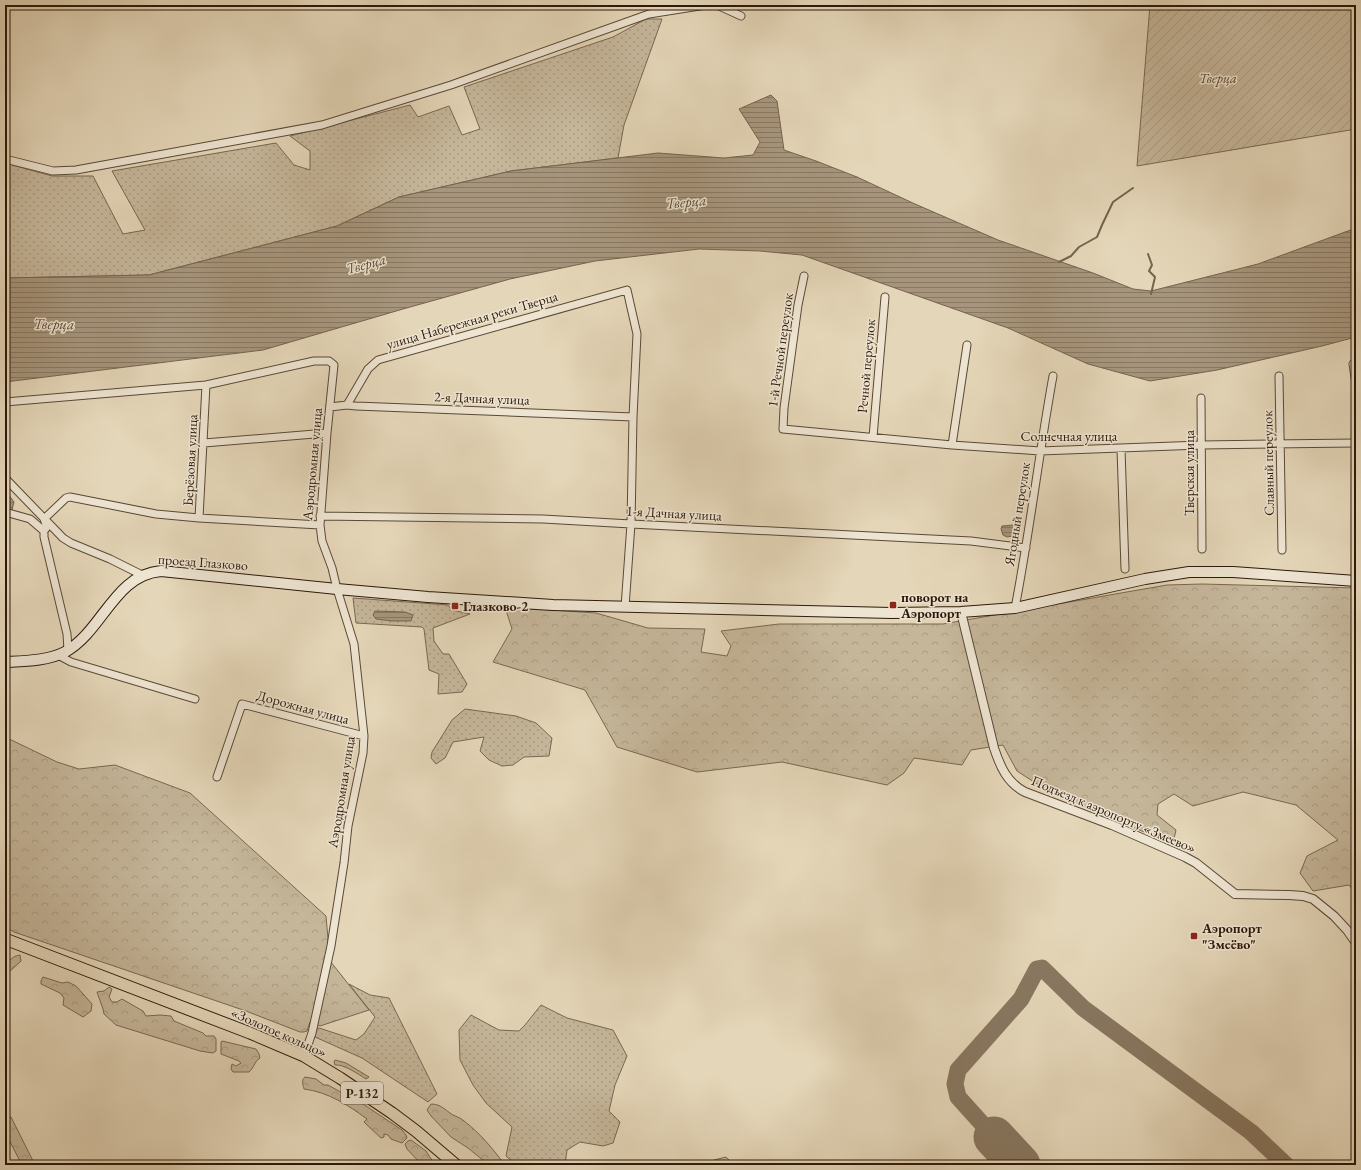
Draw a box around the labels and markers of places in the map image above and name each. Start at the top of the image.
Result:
place label: поворот на Аэропорт [900,588,969,622]
place label: Глазково-2 [463,597,529,615]
marker: поворот на Аэропорт [888,600,898,610]
marker: Глазково-2 [450,601,460,611]
place label: Аэропорт "Змеёво" [1201,919,1262,953]
marker: Аэропорт "Змеёво" [1189,931,1199,941]

